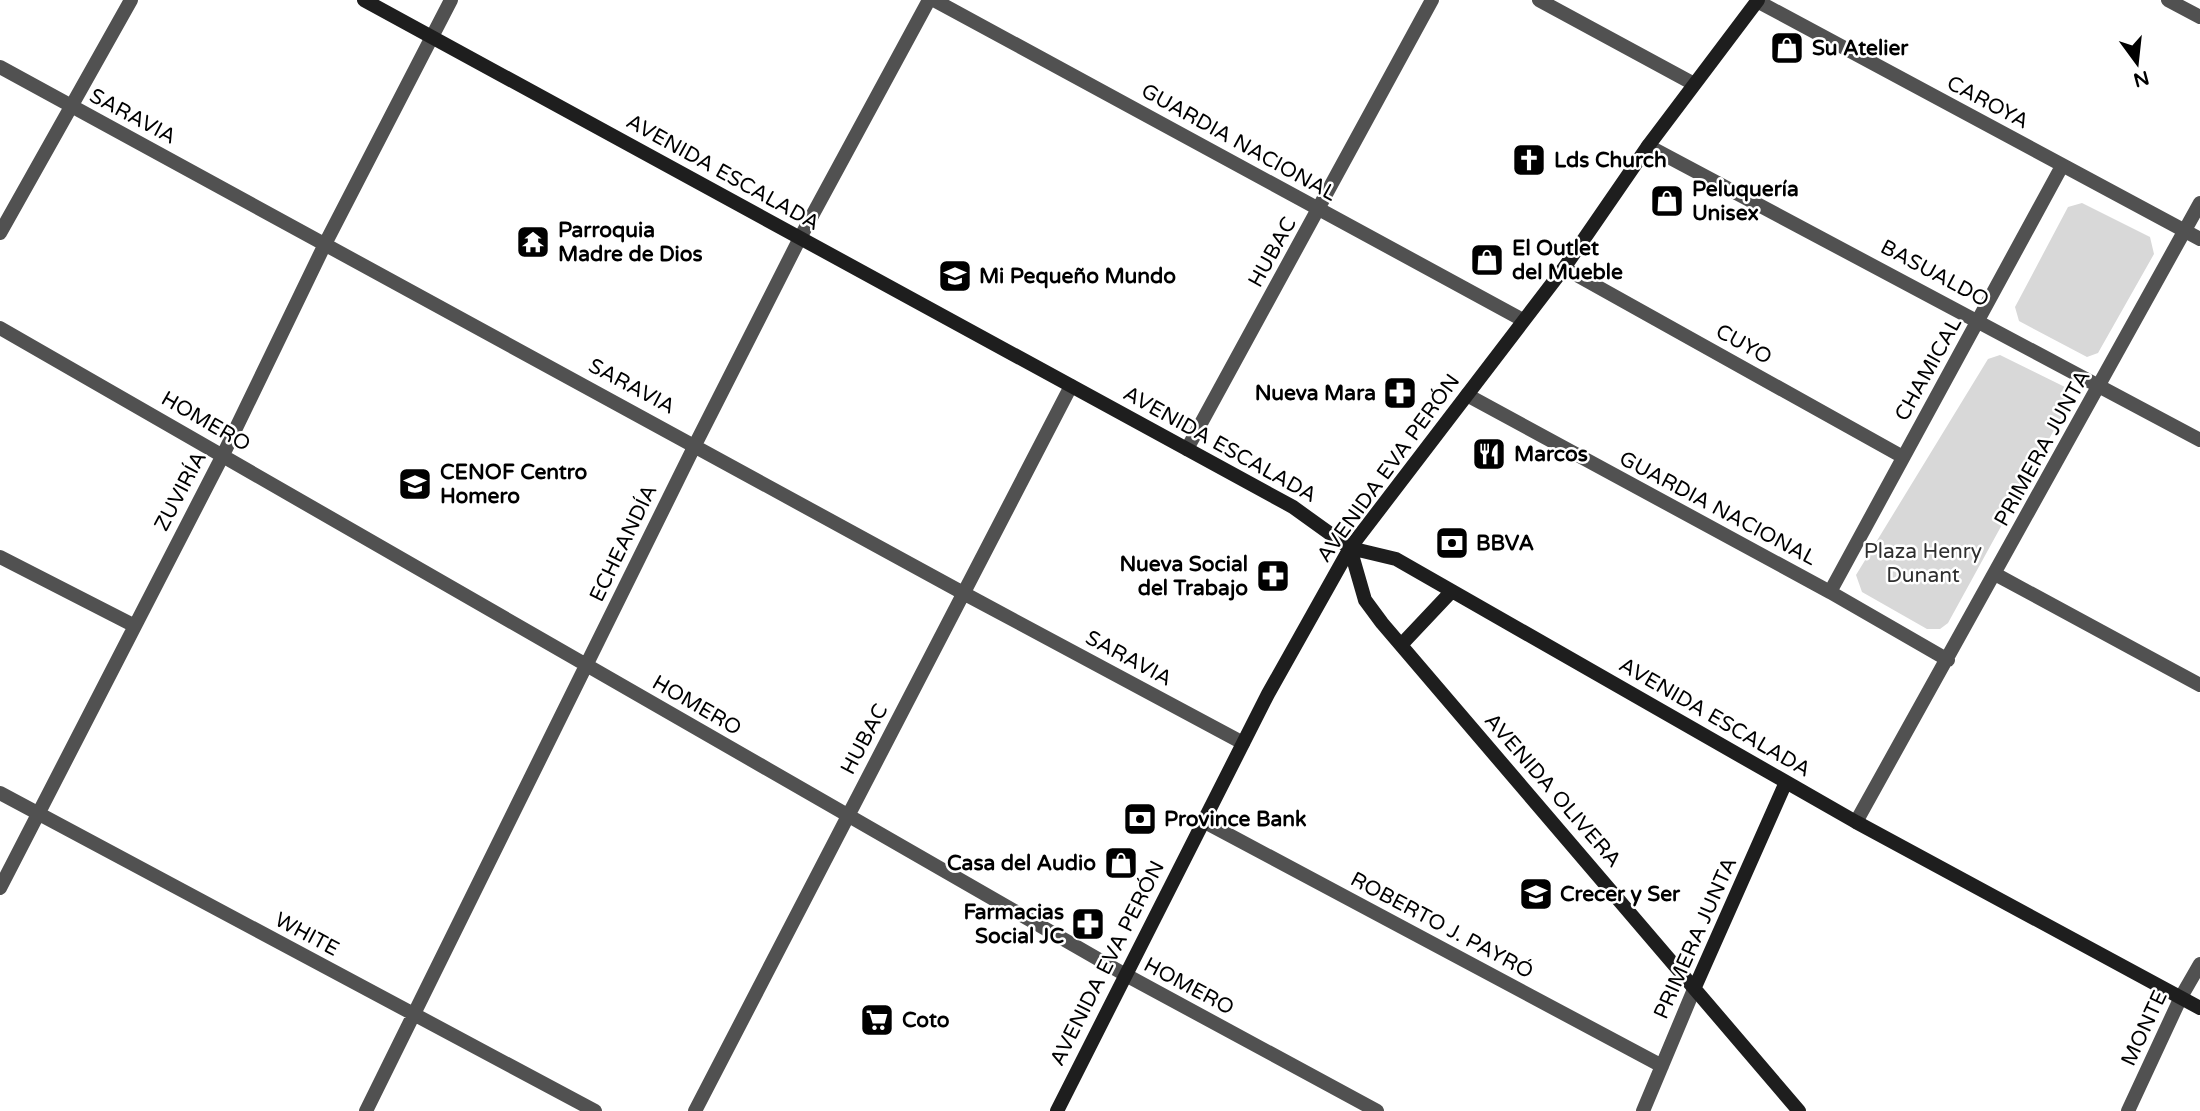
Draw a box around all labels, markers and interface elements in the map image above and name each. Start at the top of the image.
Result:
north arrow [2102,28,2172,98]
shop icon: Su Atelier [1768,29,1806,67]
place label: Su Atelier [1812,36,1909,61]
text: N [2131,66,2151,91]
street label: CAROYA [1942,70,2033,134]
street label: GUARDIA NACIONAL [1137,78,1341,207]
street label: SARAVIA [85,83,180,150]
street label: AVENIDA ESCALADA [622,109,824,236]
church icon: Lds Church [1510,141,1548,179]
place label: Lds Church [1554,148,1667,173]
place label: Peluquería Unisex [1692,177,1799,226]
shop icon: Peluquería Unisex [1648,182,1686,220]
street label: HUBAC [1243,213,1302,292]
place label: Parroquia Madre de Dios [558,218,703,267]
temple icon: Parroquia Madre de Dios [514,223,552,261]
street label: BASUALDO [1876,234,1993,312]
place label: El Outlet del Mueble [1512,236,1623,285]
shop icon: El Outlet del Mueble [1468,241,1506,279]
school or university icon: Mi Pequeño Mundo [936,257,974,295]
place label: Mi Pequeño Mundo [979,264,1176,289]
street label: CHAMICAL [1890,313,1967,425]
street label: CUYO [1711,319,1776,370]
street label: SARAVIA [584,353,679,420]
street label: PRIMERA JUNTA [1989,366,2096,531]
street label: AVENIDA EVA PERÓN [1312,369,1465,567]
pharmacy icon: Nueva Mara [1381,374,1419,412]
street label: AVENIDA ESCALADA [1119,381,1321,508]
place label: Nueva Mara [1255,381,1376,406]
street label: HOMERO [157,386,255,457]
restaurant icon: Marcos [1470,435,1508,473]
place label: Marcos [1514,442,1588,467]
street label: GUARDIA NACIONAL [1615,446,1820,571]
street label: ZUVIRÍA [149,447,212,535]
place label: CENOF Centro Homero [440,460,588,509]
school or university icon: CENOF Centro Homero [396,465,434,503]
street label: ECHEANDÍA [584,481,663,606]
bank icon: BBVA [1433,524,1471,562]
place label: BBVA [1476,531,1534,556]
park label: Plaza Henry Dunant [1864,539,1982,588]
place label: Nueva Social del Trabajo [1119,552,1248,601]
pharmacy icon: Nueva Social del Trabajo [1254,557,1292,595]
street label: SARAVIA [1081,625,1176,692]
street label: AVENIDA ESCALADA [1614,652,1815,783]
street label: HOMERO [648,670,746,741]
street label: HUBAC [835,700,893,779]
street label: AVENIDA OLIVERA [1479,708,1626,872]
bank icon: Province Bank [1121,800,1159,838]
place label: Province Bank [1164,807,1307,832]
shop icon: Casa del Audio [1102,844,1140,882]
place label: Casa del Audio [947,851,1096,876]
street label: PRIMERA JUNTA [1649,853,1742,1023]
street label: AVENIDA EVA PERÓN [1045,857,1170,1070]
street label: ROBERTO J. PAYRÓ [1346,867,1537,984]
school or university icon: Crecer y Ser [1517,875,1555,913]
place label: Crecer y Ser [1560,882,1681,907]
place label: Farmacias Social JC [964,900,1064,949]
pharmacy icon: Farmacias Social JC [1069,905,1107,943]
street label: WHITE [270,907,343,962]
street label: HOMERO [1139,952,1238,1021]
street label: MONTE [2116,986,2173,1070]
supermarket icon: Coto [858,1001,896,1039]
place label: Coto [902,1008,950,1033]

